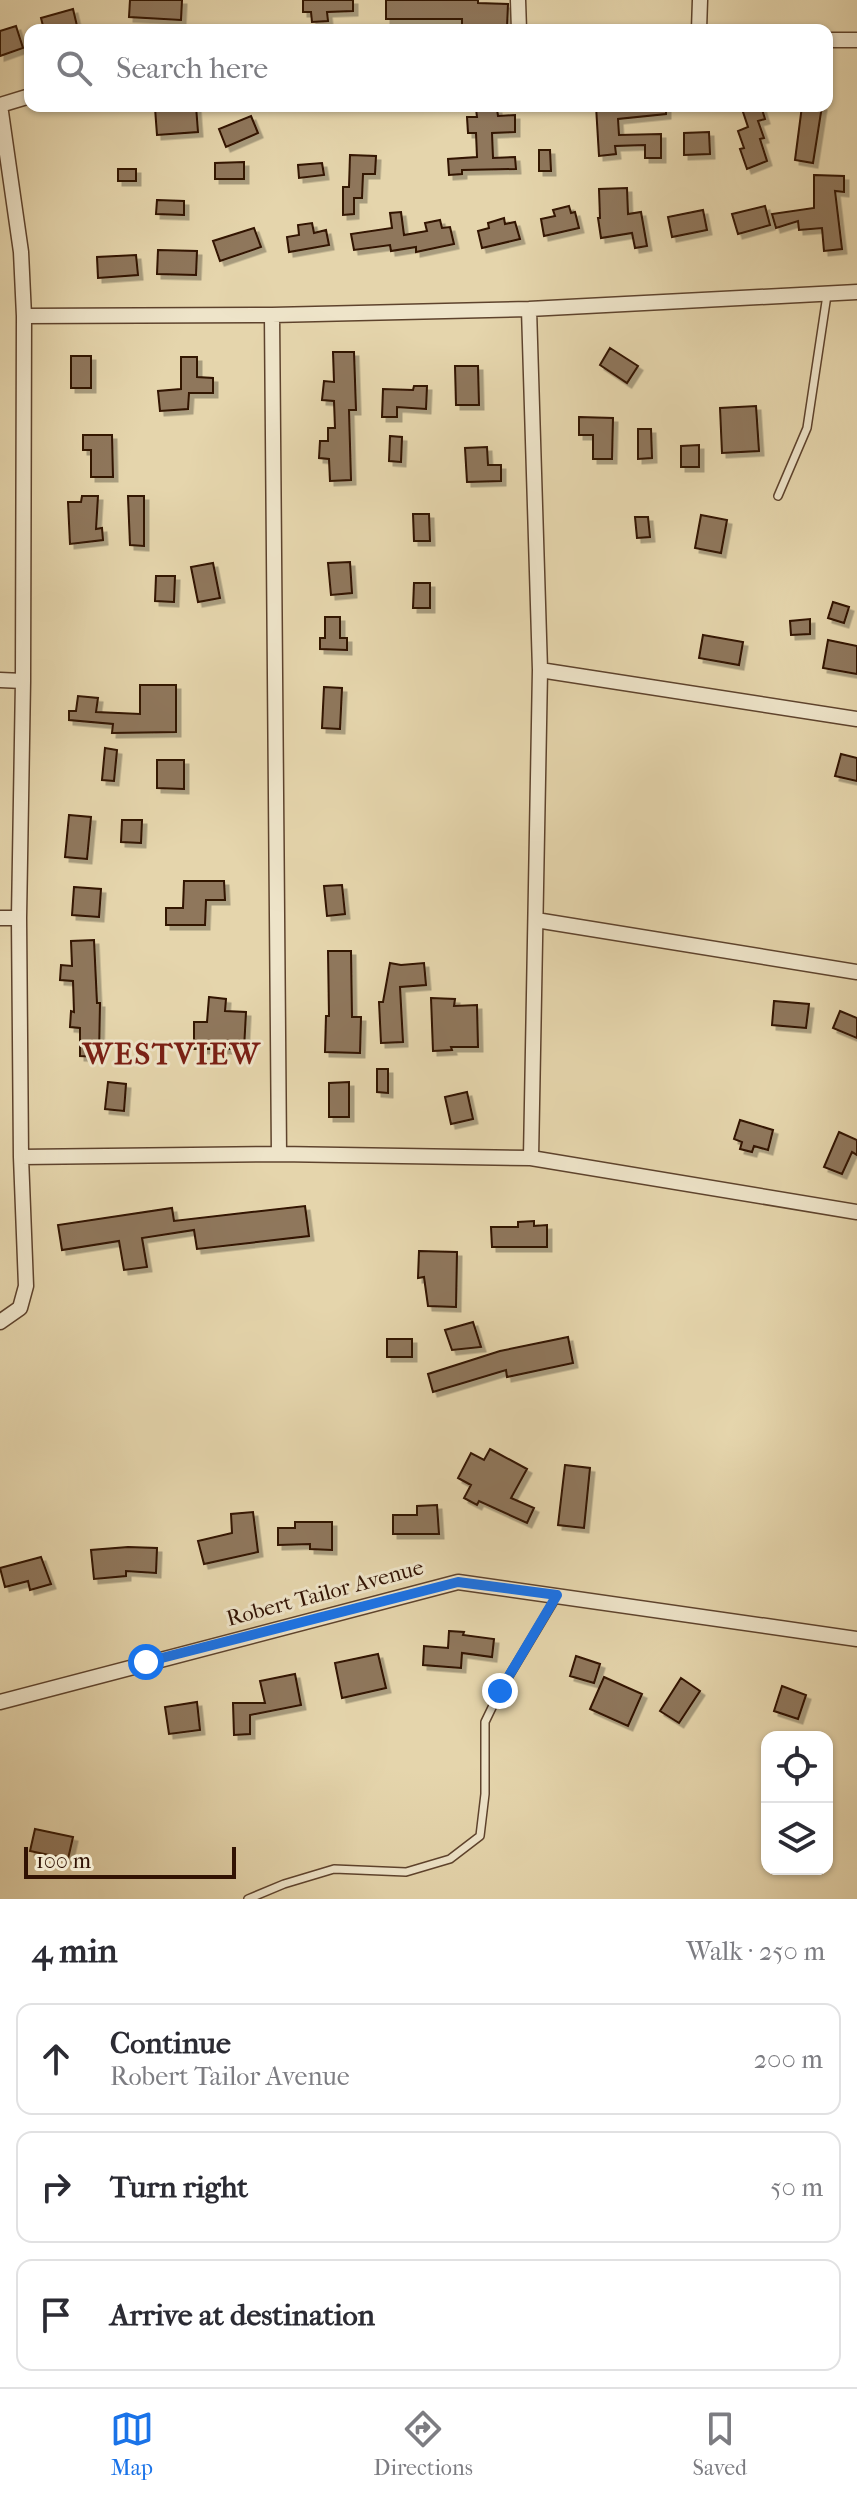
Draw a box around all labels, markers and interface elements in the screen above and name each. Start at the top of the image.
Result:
search box [24,24,833,112]
icon: search [52,46,96,90]
text: Search here [116,51,268,86]
district label: WESTVIEW [81,1037,261,1072]
street label: Robert Tailor Avenue [224,1554,426,1632]
route start [128,1644,164,1680]
route end [482,1673,518,1709]
map controls [761,1731,833,1875]
button: locate [761,1731,833,1803]
button: layers [761,1803,833,1875]
scale bar [24,1843,236,1879]
text: 100 m [36,1848,91,1874]
text: 4 min [32,1931,117,1971]
text: Walk · 250 m [686,1936,825,1967]
text: Continue [110,2026,231,2061]
icon: ahead [34,2037,78,2081]
text: 200 m [754,2044,823,2075]
text: Robert Tailor Avenue [110,2061,350,2092]
icon: right [34,2165,78,2209]
text: Turn right [110,2170,248,2205]
text: 50 m [770,2172,823,2203]
icon: arrive [34,2293,78,2337]
text: Arrive at destination [110,2298,375,2333]
tab: Map [110,2407,154,2481]
tab: Directions [374,2407,473,2481]
tab: Saved [693,2407,747,2481]

